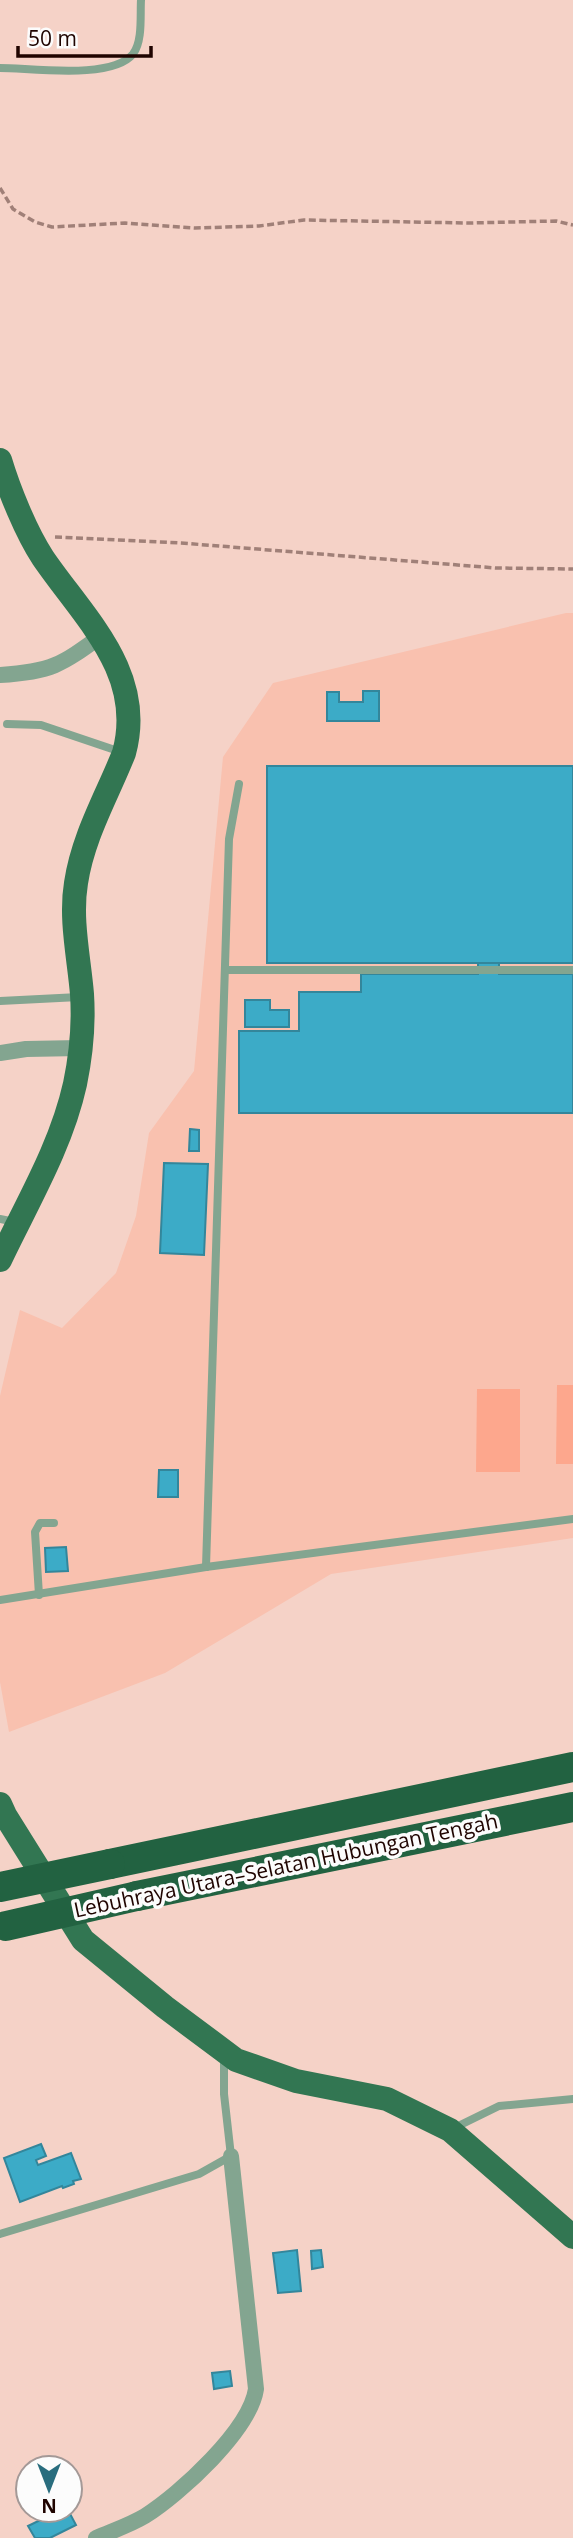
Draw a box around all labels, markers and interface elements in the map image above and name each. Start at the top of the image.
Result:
scale bar [18,14,150,58]
text: 50 m [28,24,77,52]
street label: Lebuhraya Utara–Selatan Hubungan Tengah [71,1806,500,1924]
north arrow [14,2454,84,2524]
text: N [41,2493,57,2519]

